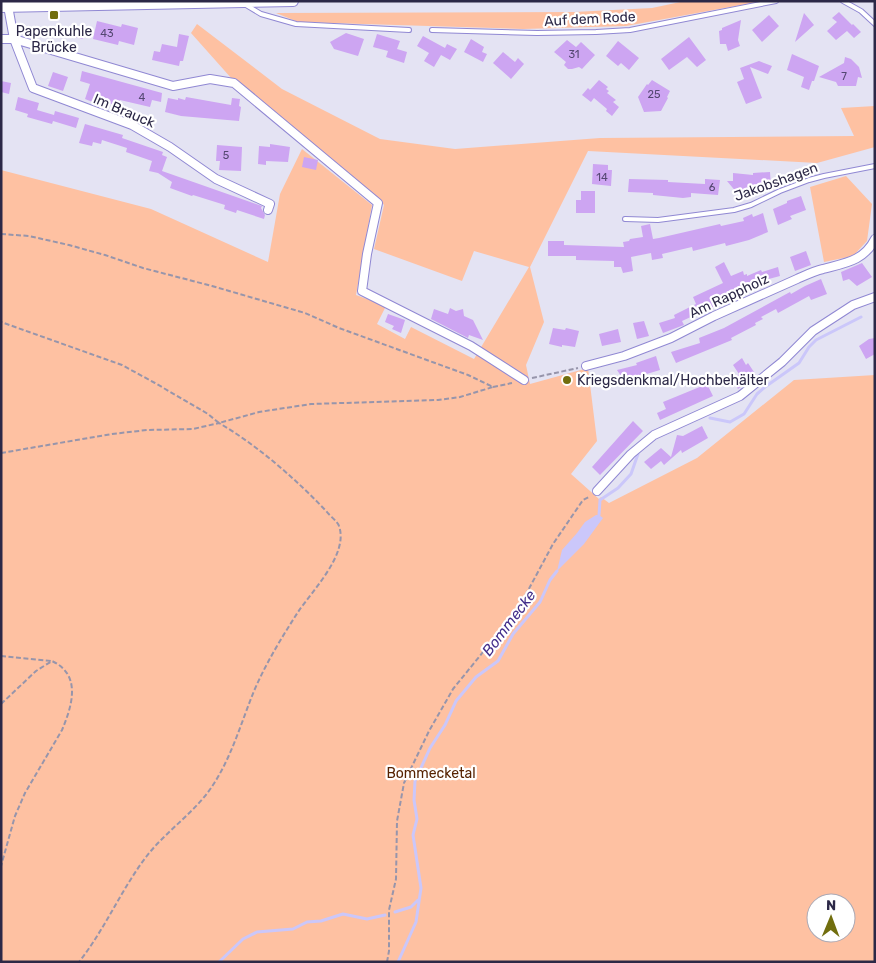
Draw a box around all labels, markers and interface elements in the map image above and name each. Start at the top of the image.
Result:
street label: Auf dem Rode [544,8,636,30]
marker: Papenkuhle Brücke [48,9,60,21]
place label: Papenkuhle Brücke [16,23,92,56]
house number: 43 [100,27,114,40]
house number: 31 [568,48,580,61]
house number: 7 [841,70,847,83]
house number: 25 [648,88,661,101]
street label: Im Brauck [91,90,158,132]
house number: 4 [139,91,146,104]
house number: 5 [223,149,230,162]
street label: Jakobshagen [732,159,820,205]
house number: 14 [596,171,608,184]
house number: 6 [709,181,716,194]
street label: Am Rappholz [686,270,772,322]
place label: Kriegsdenkmal/Hochbehälter [577,372,770,389]
marker: Kriegsdenkmal/Hochbehälter [561,374,573,386]
water label: Bommecke [478,586,540,659]
park label: Bommecketal [386,765,476,782]
north arrow [806,893,856,943]
text: N [826,897,836,914]

